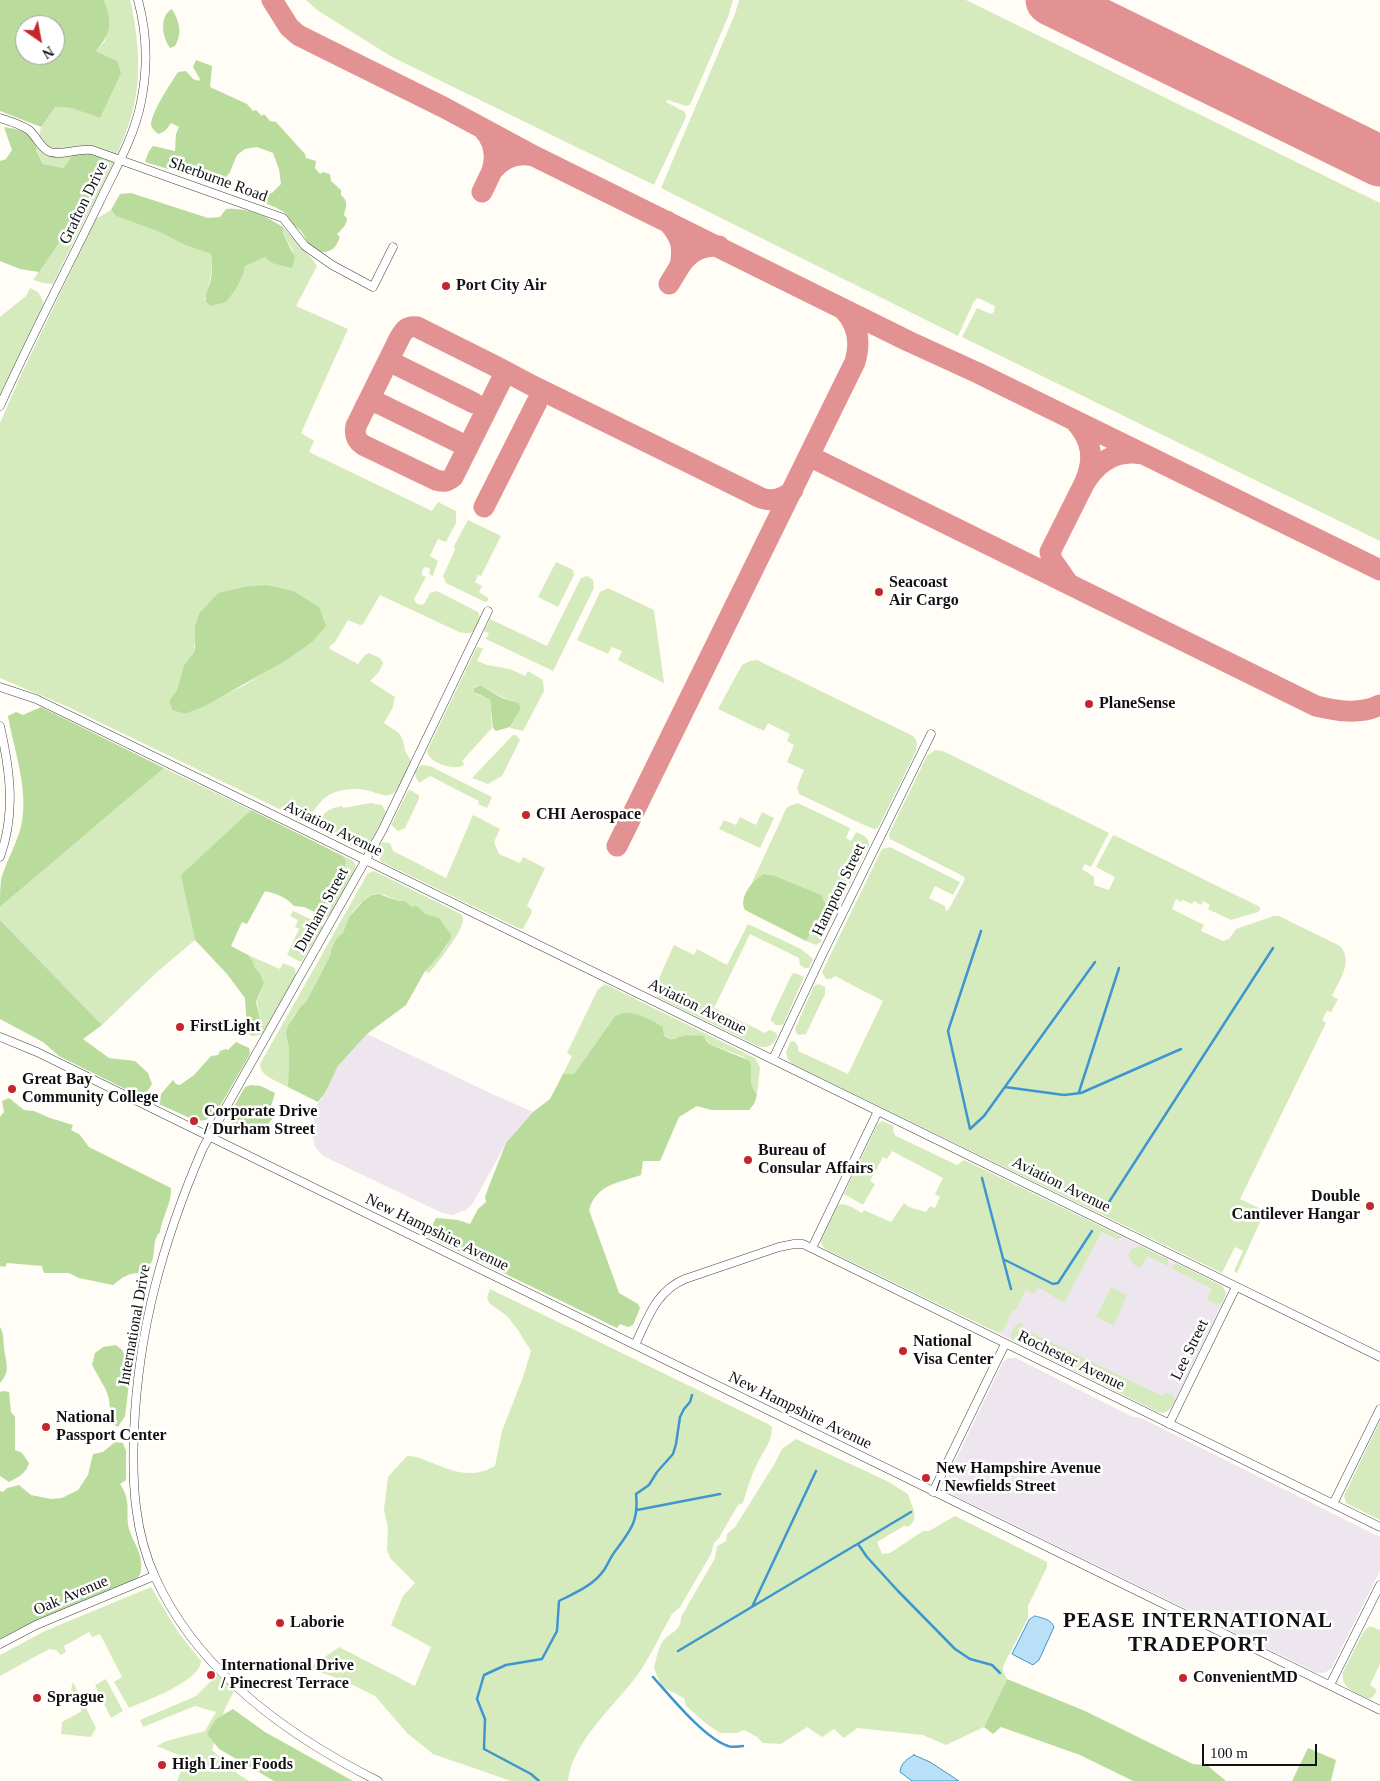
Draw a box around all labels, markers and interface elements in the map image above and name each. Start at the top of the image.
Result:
north arrow [15,15,65,65]
text: N [40,43,56,61]
street label: Sherburne Road [166,153,270,207]
street label: Grafton Drive [56,158,112,248]
place label: Port City Air [456,276,547,296]
marker: Port City Air [440,280,452,292]
place label: Seacoast Air Cargo [889,573,959,611]
marker: Seacoast Air Cargo [873,586,885,598]
place label: PlaneSense [1099,694,1175,714]
marker: PlaneSense [1083,698,1095,710]
street label: Aviation Avenue [281,797,385,861]
place label: CHI Aerospace [536,805,641,825]
marker: CHI Aerospace [520,809,532,821]
street label: Hampton Street [808,840,870,940]
street label: Durham Street [291,864,353,956]
street label: Aviation Avenue [645,975,749,1039]
place label: FirstLight [190,1017,260,1037]
marker: FirstLight [174,1021,186,1033]
place label: Great Bay Community College [22,1070,158,1108]
marker: Great Bay Community College [6,1083,18,1095]
place label: Corporate Drive / Durham Street [204,1102,317,1140]
marker: Corporate Drive / Durham Street [188,1115,200,1127]
place label: Bureau of Consular Affairs [758,1141,873,1179]
street label: Aviation Avenue [1009,1153,1113,1217]
marker: Bureau of Consular Affairs [742,1154,754,1166]
place label: Double Cantilever Hangar [1232,1187,1360,1225]
street label: New Hampshire Avenue [362,1190,512,1276]
marker: Double Cantilever Hangar [1364,1200,1376,1212]
street label: International Drive [115,1263,155,1387]
street label: Lee Street [1167,1316,1213,1384]
street label: Rochester Avenue [1014,1327,1128,1395]
place label: National Visa Center [913,1332,994,1370]
marker: National Visa Center [897,1345,909,1357]
street label: New Hampshire Avenue [725,1368,875,1454]
place label: National Passport Center [56,1408,167,1446]
marker: National Passport Center [40,1421,52,1433]
place label: New Hampshire Avenue / Newfields Street [936,1459,1101,1497]
marker: New Hampshire Avenue / Newfields Street [920,1472,932,1484]
street label: Oak Avenue [31,1572,111,1620]
district label: PEASE INTERNATIONAL TRADEPORT [1061,1609,1335,1659]
place label: Laborie [290,1613,344,1633]
marker: Laborie [274,1617,286,1629]
place label: International Drive / Pinecrest Terrace [221,1656,354,1694]
place label: ConvenientMD [1193,1668,1298,1688]
marker: International Drive / Pinecrest Terrace [205,1669,217,1681]
marker: ConvenientMD [1177,1672,1189,1684]
place label: Sprague [47,1688,104,1708]
marker: Sprague [31,1692,43,1704]
scale bar [1205,1734,1320,1766]
text: 100 m [1210,1745,1248,1761]
place label: High Liner Foods [172,1755,293,1775]
marker: High Liner Foods [156,1759,168,1771]

